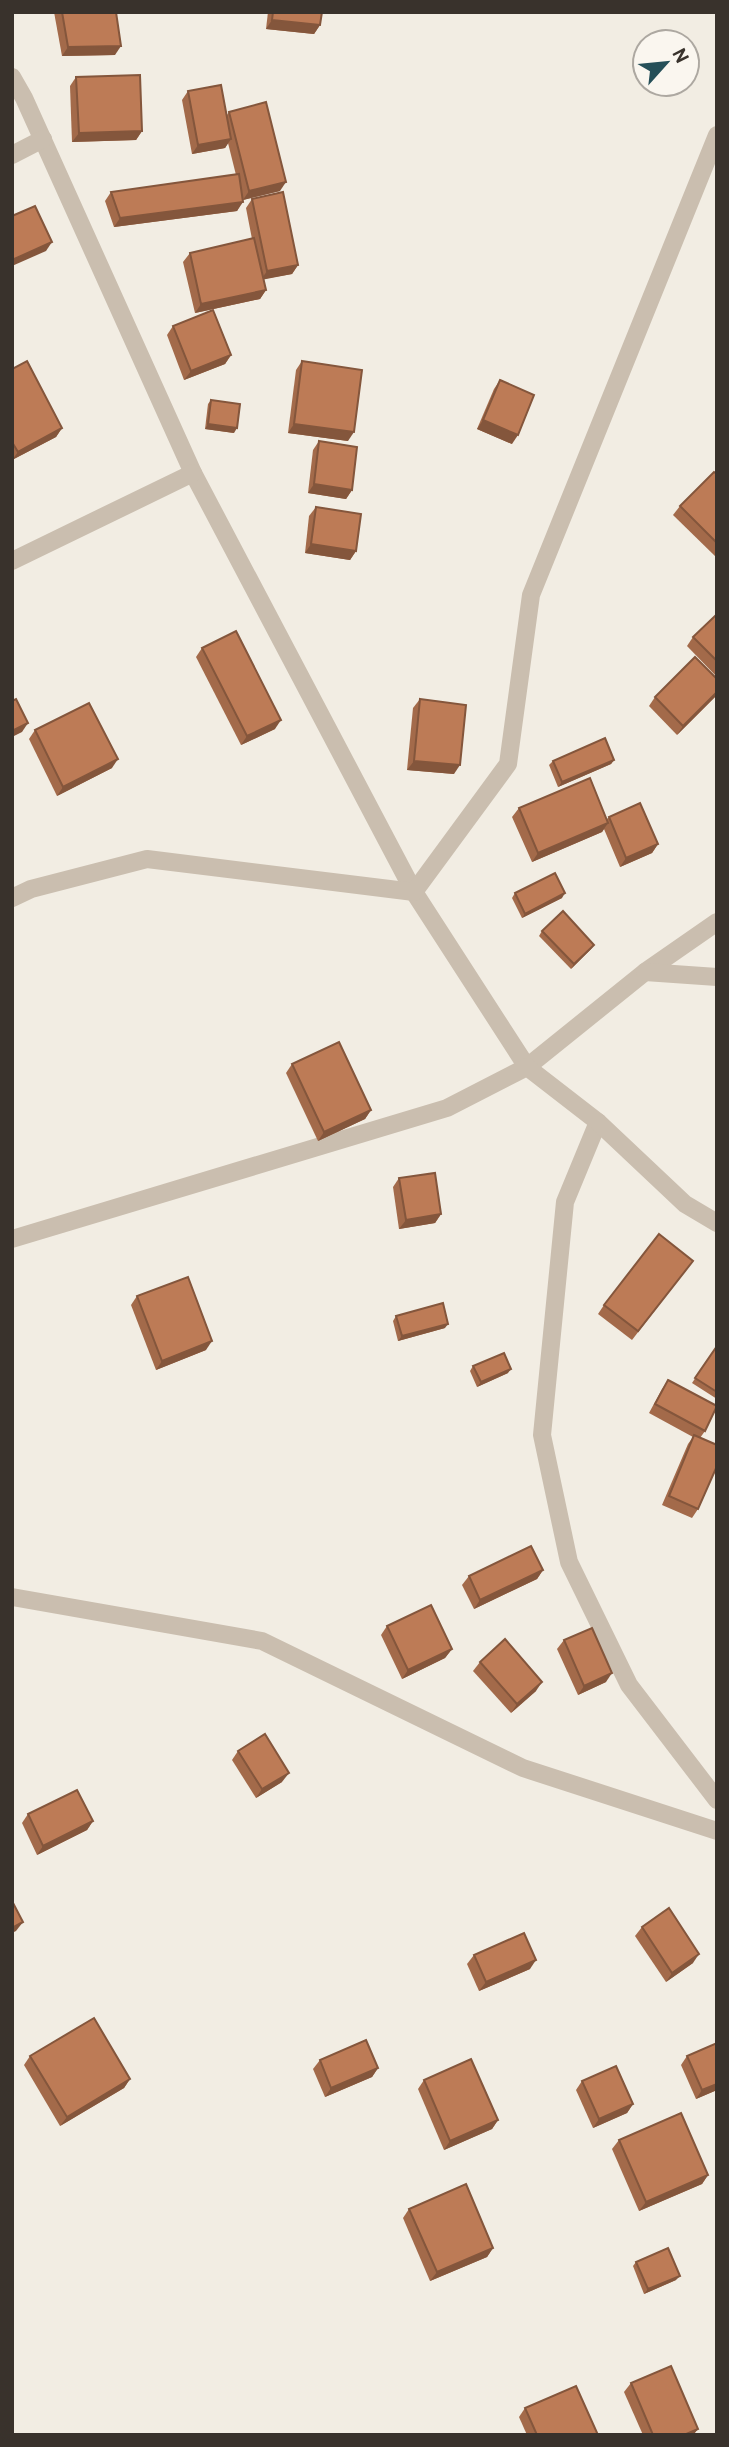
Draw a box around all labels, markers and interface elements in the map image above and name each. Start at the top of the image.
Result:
north arrow [631,28,701,98]
text: N [666,45,693,68]

